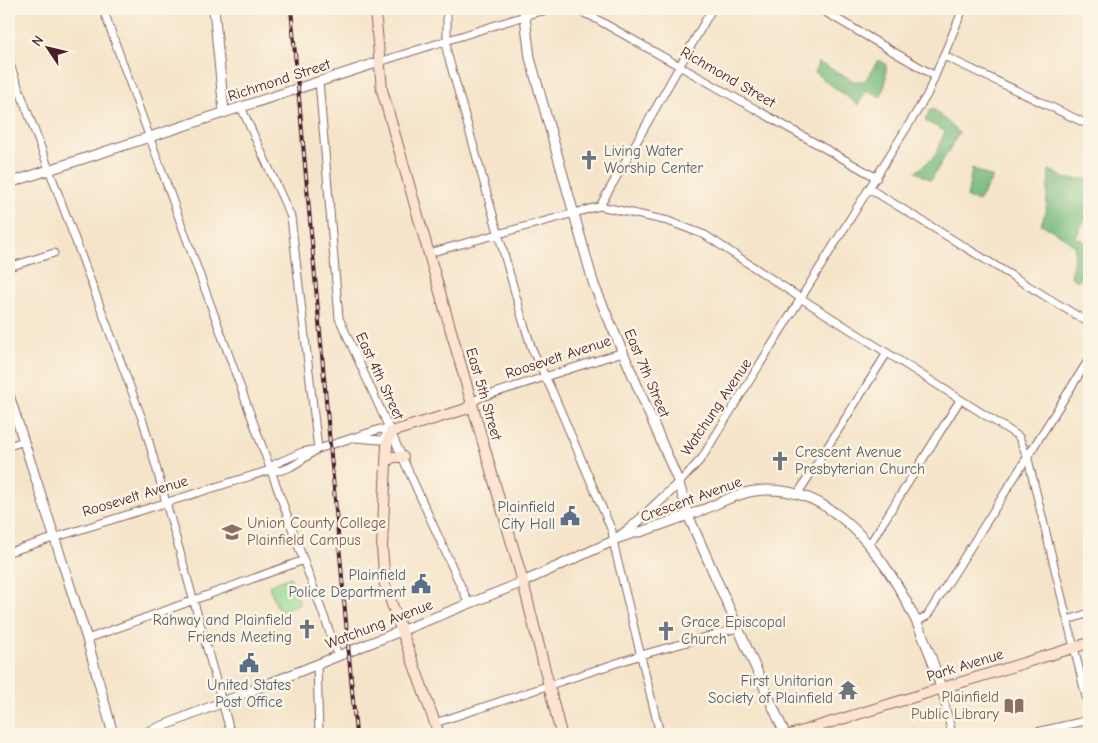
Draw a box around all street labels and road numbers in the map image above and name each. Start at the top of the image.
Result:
street label: Richmond Street [677,43,779,112]
street label: Richmond Street [225,55,333,105]
street label: East 7th Street [620,326,674,421]
street label: East 4th Street [352,329,408,423]
street label: Roosevelt Avenue [503,331,614,383]
street label: East 5th Street [462,346,506,443]
street label: Watchung Avenue [677,355,755,459]
street label: Roosevelt Avenue [80,471,191,521]
street label: Crescent Avenue [638,472,745,526]
street label: Watchung Avenue [323,595,436,653]
street label: Park Avenue [924,645,1006,685]

